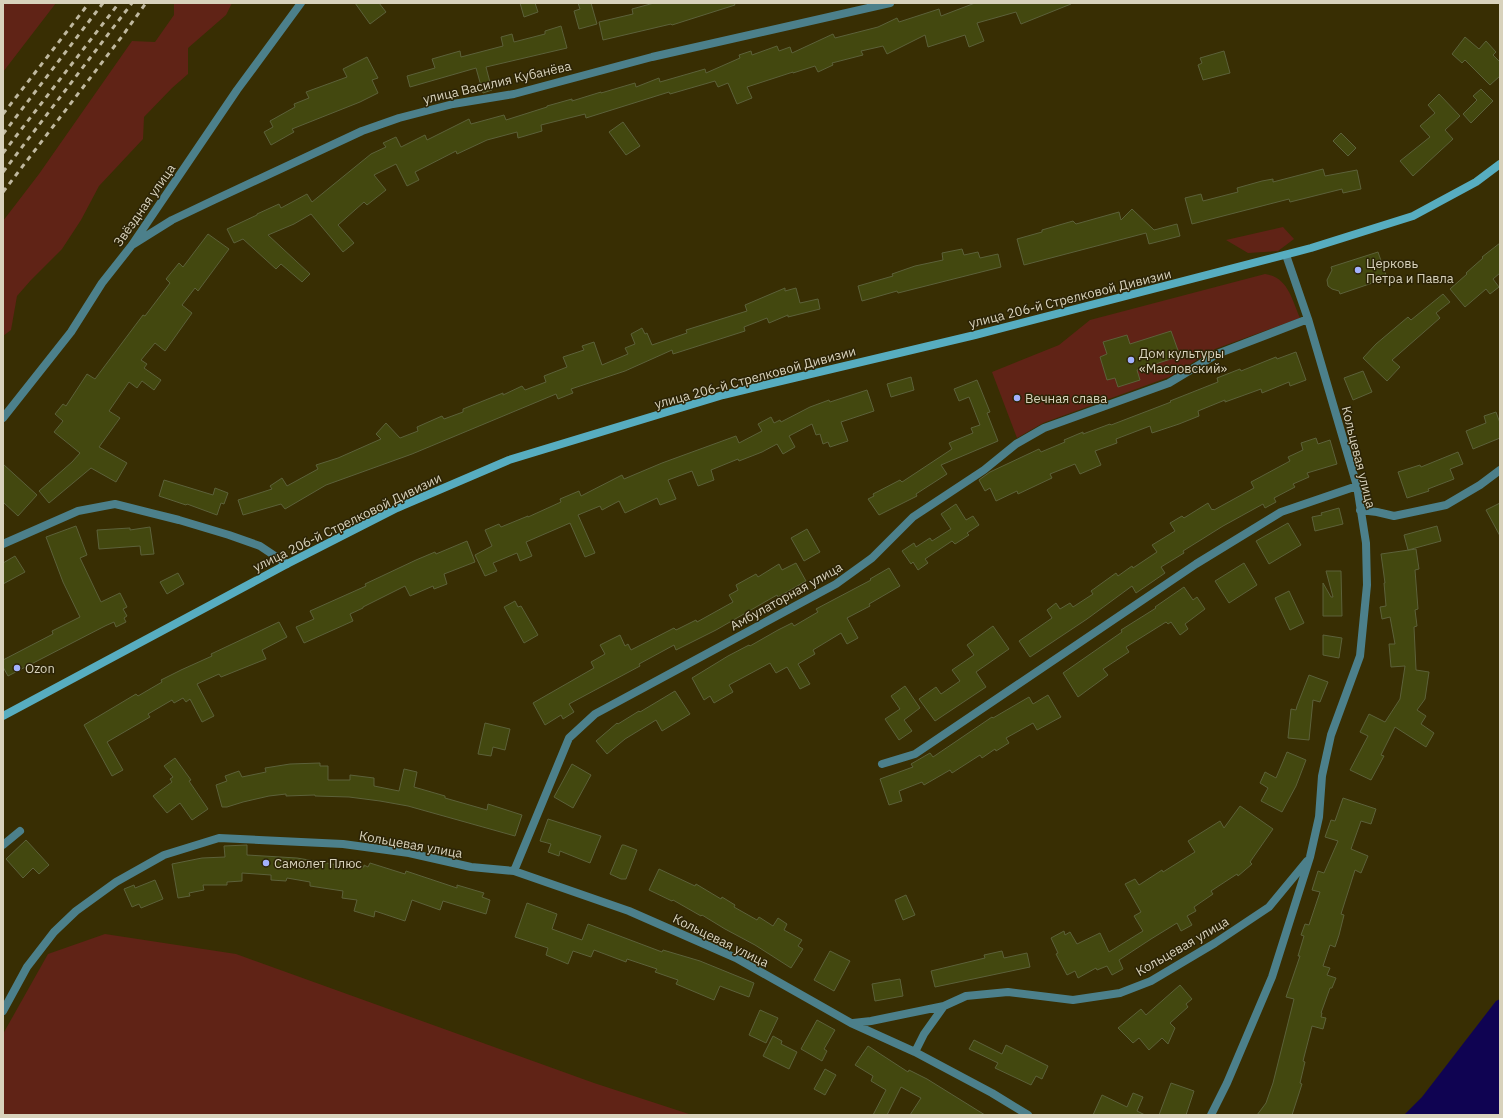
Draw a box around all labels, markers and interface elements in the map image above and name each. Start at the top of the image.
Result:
street label: улица Василия Кубанёва [421,57,573,108]
street label: Звёздная улица [110,161,179,250]
place label: Церковь Петра и Павла [1366,255,1454,287]
street label: улица 206-й Стрелковой Дивизии [967,265,1173,332]
marker: Церковь Петра и Павла [1353,265,1363,275]
street label: улица 206-й Стрелковой Дивизии [653,342,858,413]
place label: Дом культуры «Масловский» [1139,345,1228,377]
marker: Дом культуры «Масловский» [1126,355,1136,365]
place label: Вечная слава [1025,390,1107,407]
marker: Вечная слава [1012,393,1022,403]
street label: Кольцевая улица [1338,404,1379,510]
street label: улица 206-й Стрелковой Дивизии [250,469,444,576]
street label: Амбулаторная улица [727,558,846,635]
place label: Ozon [25,660,55,677]
marker: Ozon [12,663,22,673]
street label: Кольцевая улица [358,827,464,862]
place label: Самолет Плюс [274,855,362,872]
marker: Самолет Плюс [261,858,271,868]
street label: Кольцевая улица [670,910,772,971]
street label: Кольцевая улица [1133,913,1232,980]

